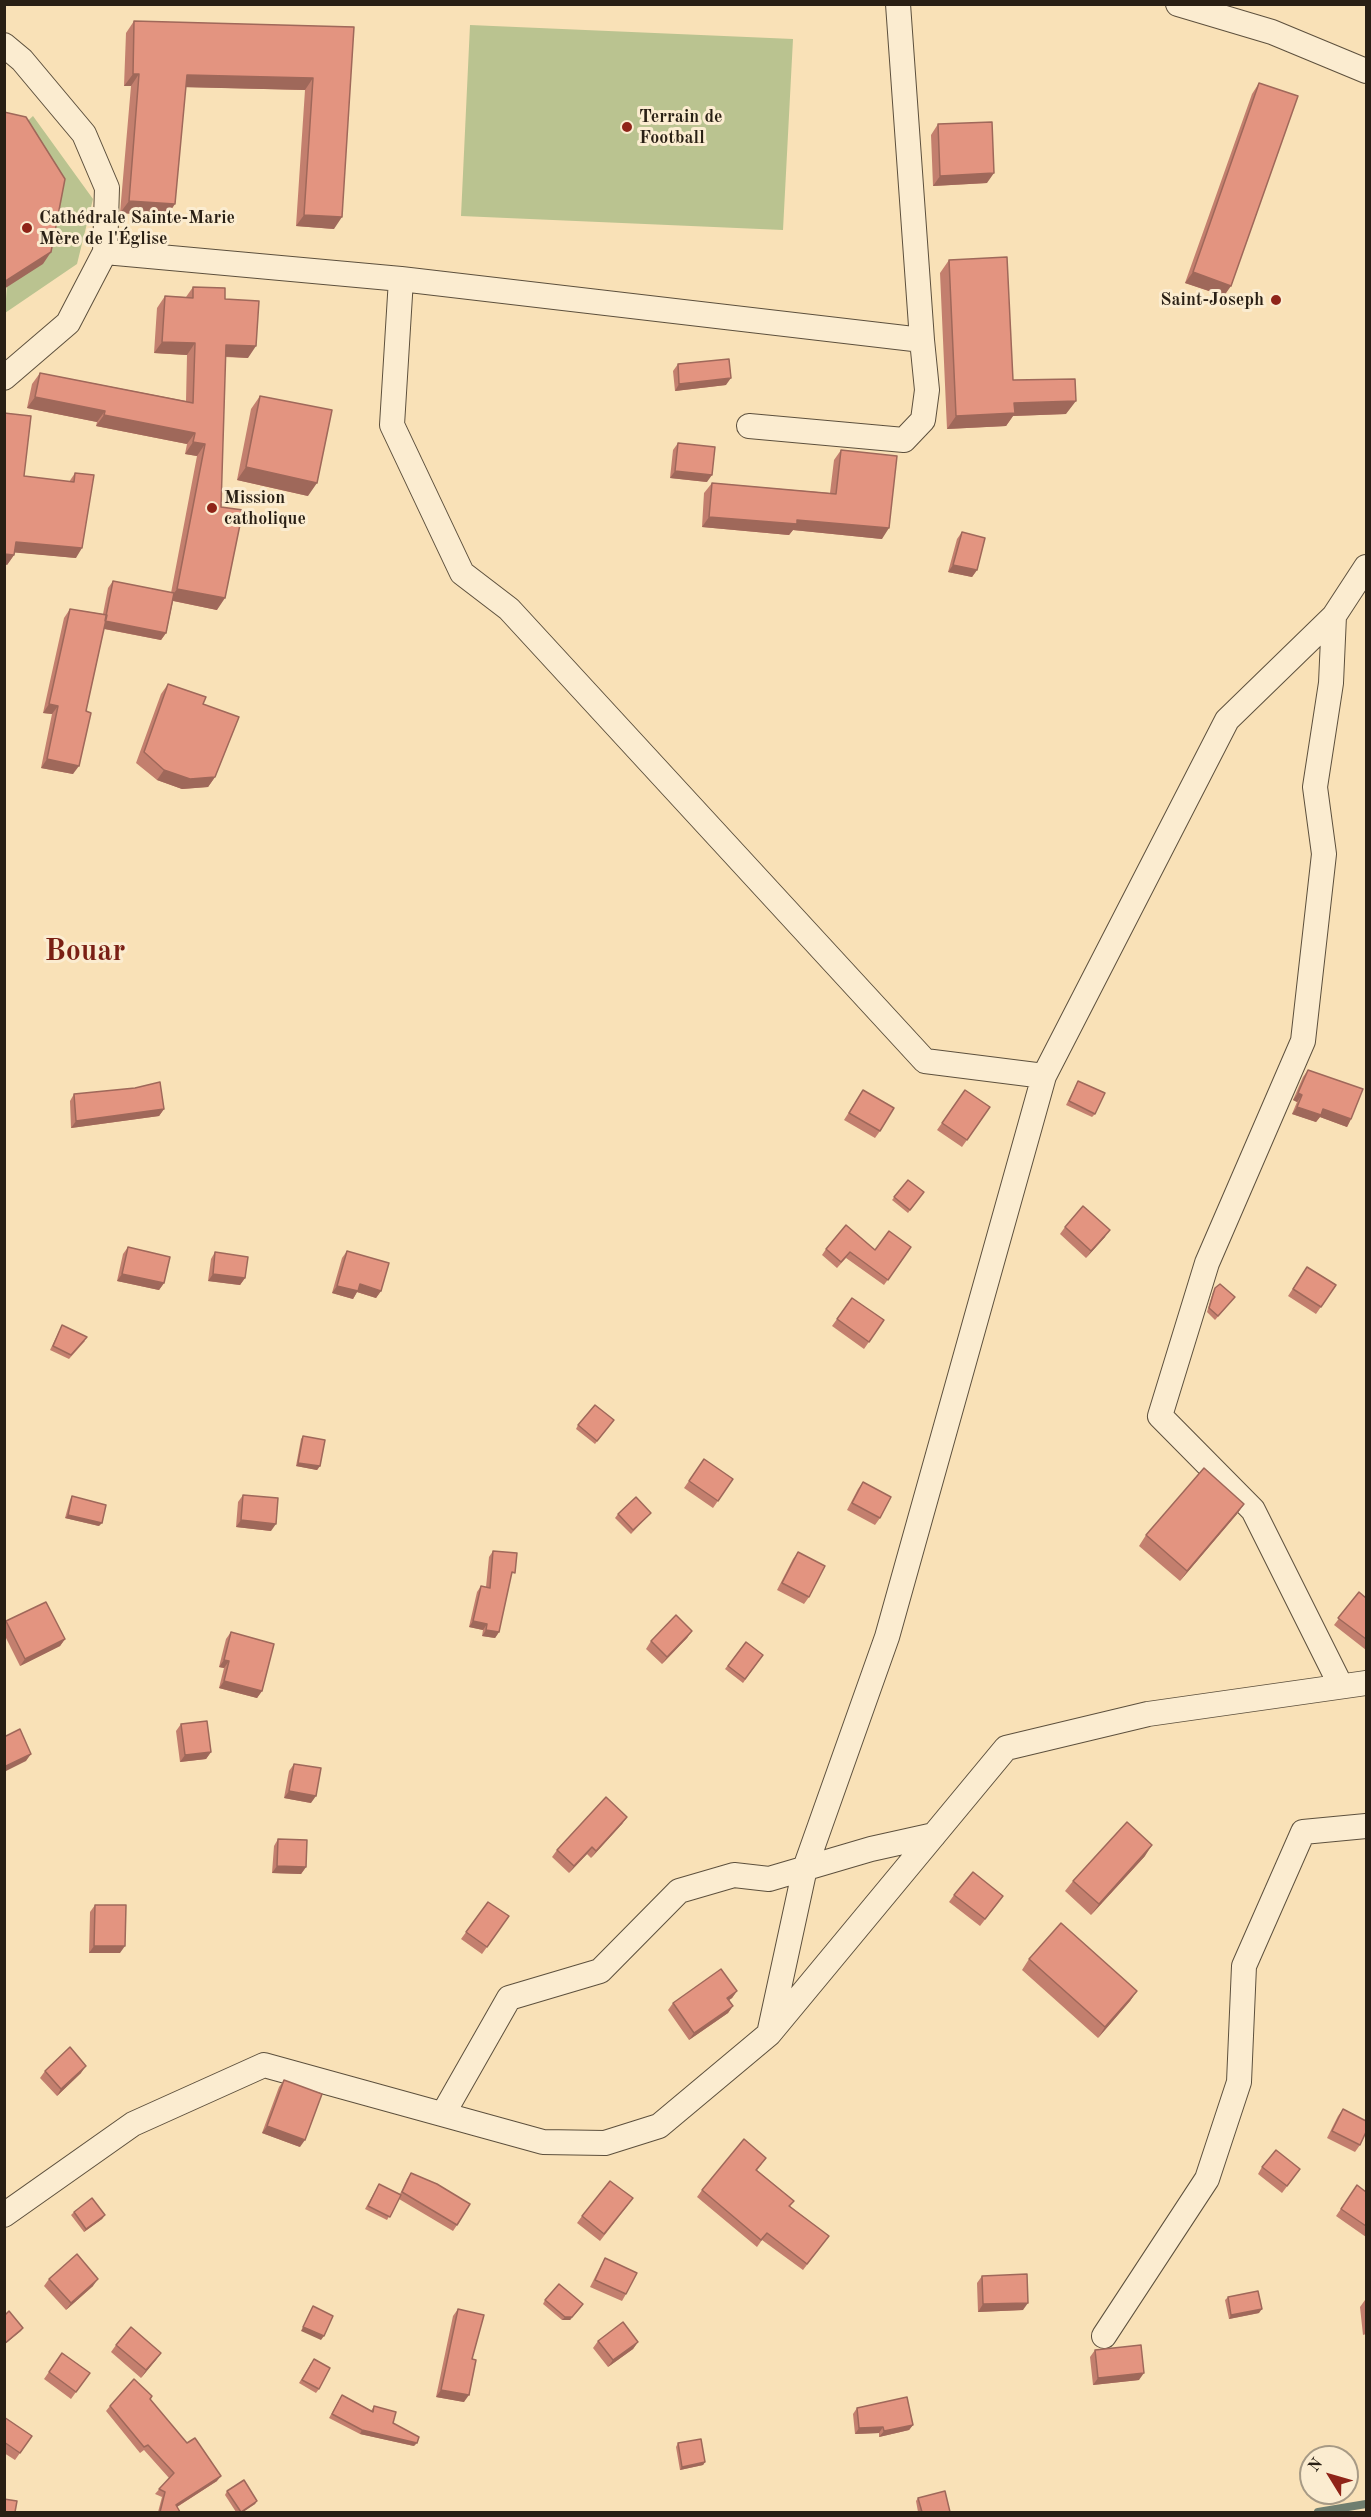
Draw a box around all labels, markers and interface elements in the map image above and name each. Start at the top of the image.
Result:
place label: Terrain de Football [639,106,723,148]
marker: Terrain de Football [620,120,634,134]
place label: Cathédrale Sainte-Marie Mère de l'Église [39,207,235,250]
marker: Cathédrale Sainte-Marie Mère de l'Église [20,221,34,235]
place label: Saint-Joseph [1160,289,1264,311]
marker: Saint-Joseph [1269,293,1283,307]
place label: Mission catholique [224,487,306,530]
marker: Mission catholique [205,501,219,515]
district label: Bouar [44,934,126,970]
north arrow [1299,2445,1359,2505]
text: N [1306,2456,1326,2475]

